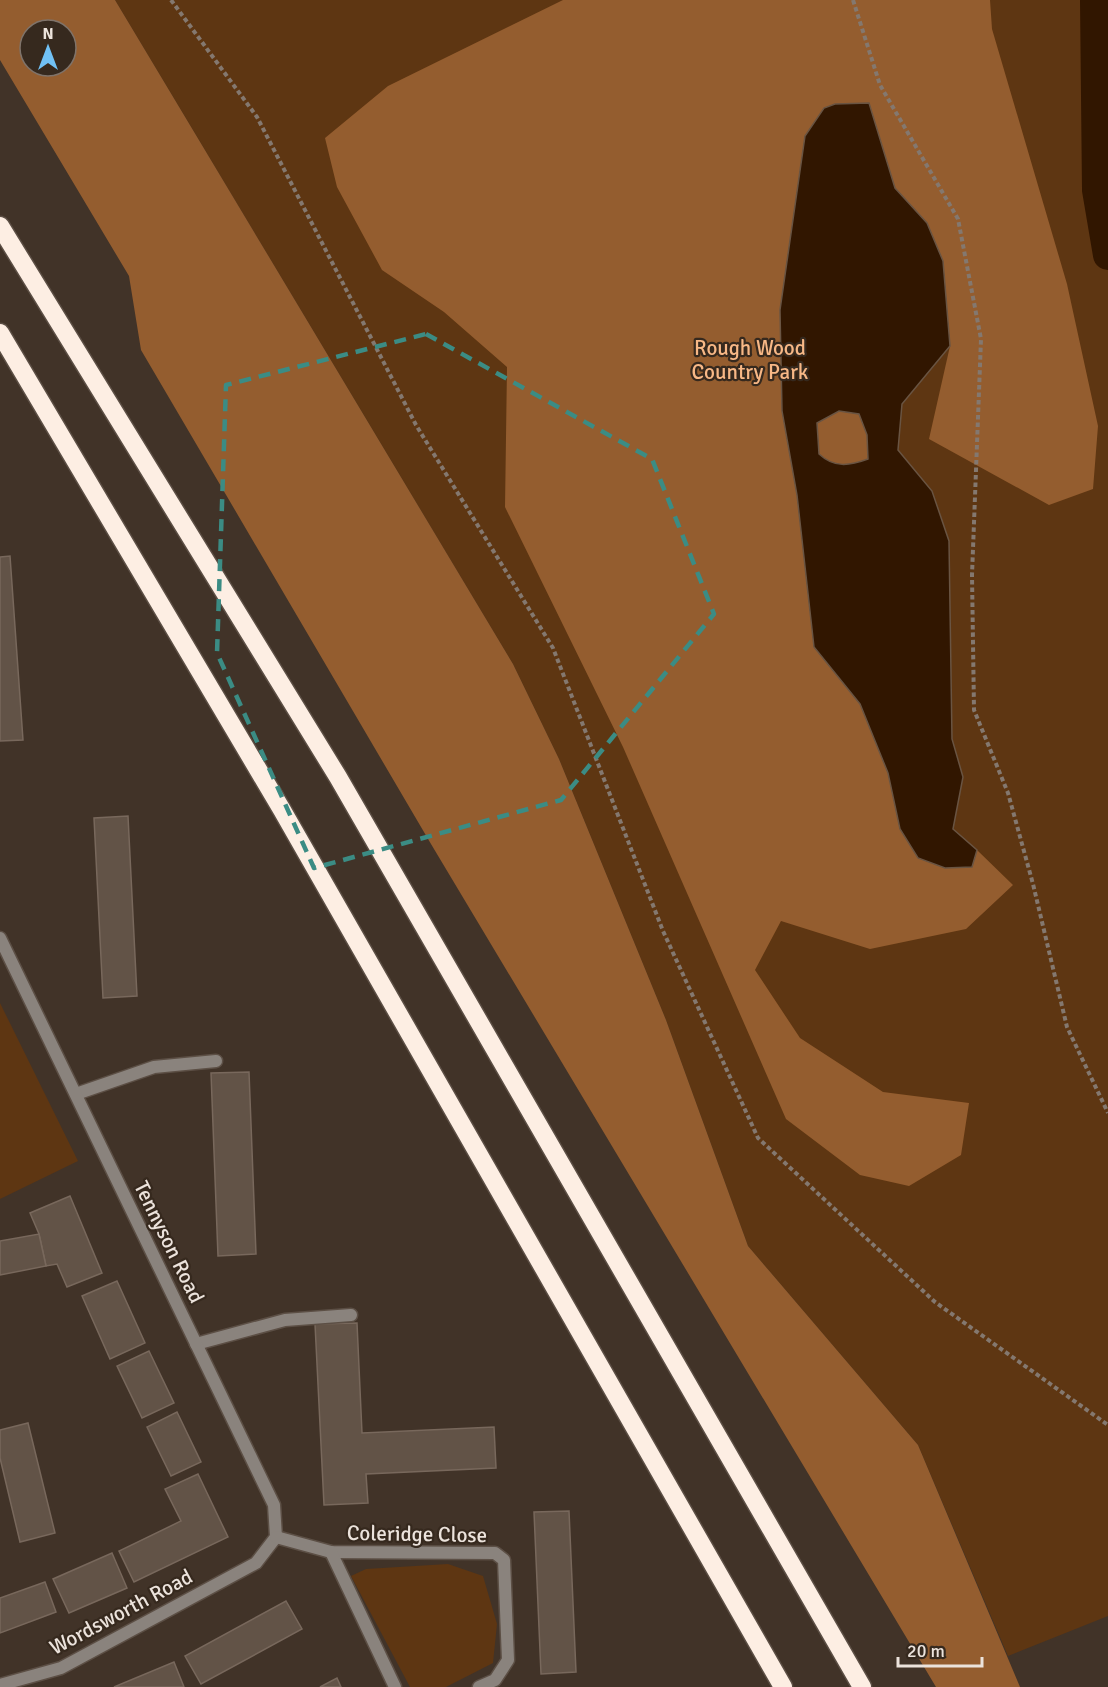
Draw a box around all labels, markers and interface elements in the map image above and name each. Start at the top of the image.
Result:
north arrow [18,18,78,78]
text: N [42,24,54,44]
park label: Rough Wood Country Park [692,335,809,385]
street label: Tennyson Road [128,1177,210,1307]
street label: Coleridge Close [347,1520,487,1548]
street label: Wordsworth Road [45,1563,197,1661]
scale bar [898,1630,982,1668]
text: 20 m [907,1640,945,1662]

